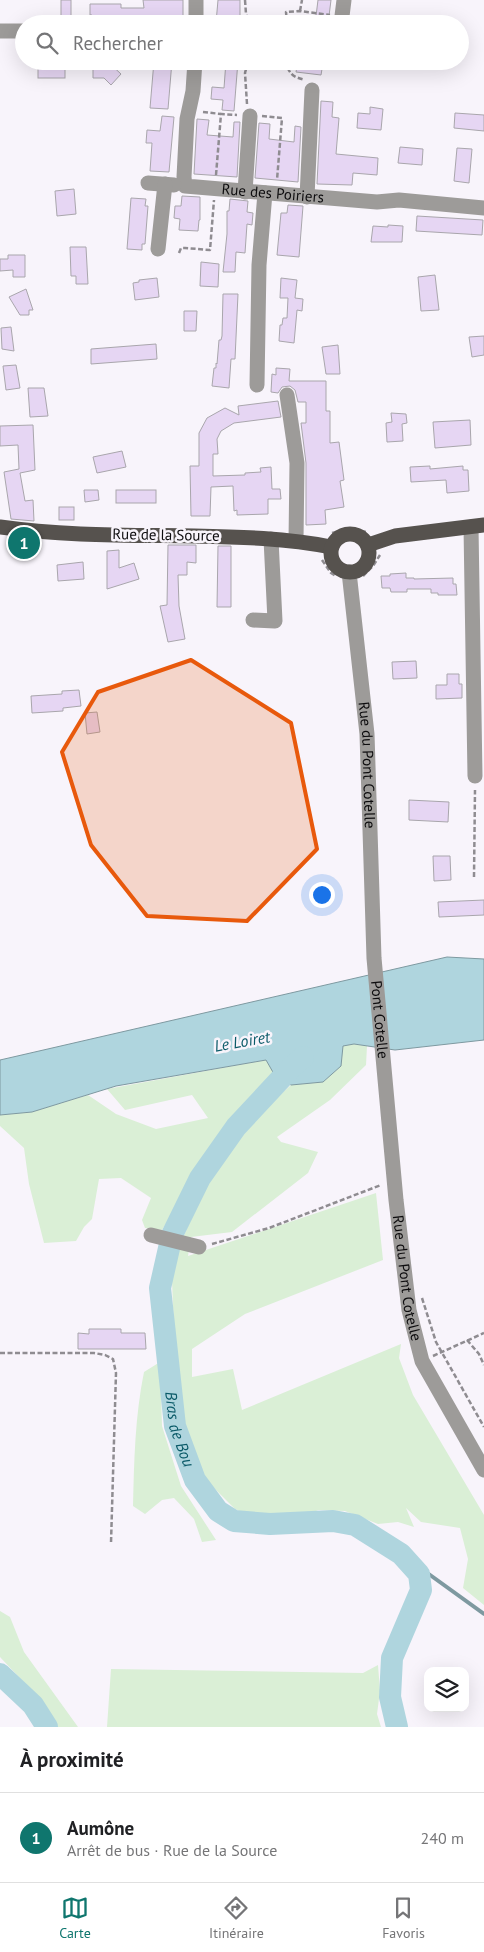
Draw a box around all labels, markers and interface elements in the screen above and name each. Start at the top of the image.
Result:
search box [15,15,469,70]
icon: search [33,29,61,57]
text: Rechercher [73,31,163,55]
street label: Rue des Poiriers [221,179,325,207]
pin: 1 [8,524,40,562]
street label: Rue de la Source [112,524,220,545]
street label: Rue du Pont Cotelle [354,701,380,829]
your location [309,882,335,908]
street label: Pont Cotelle [367,980,393,1059]
water label: Le Loiret [213,1026,272,1056]
street label: Rue du Pont Cotelle [389,1214,427,1343]
water label: Bras de Bou [161,1390,199,1470]
map controls [424,1667,469,1712]
button: layers [424,1667,469,1712]
text: À proximité [20,1746,124,1773]
text: Aumône [67,1816,134,1840]
text: 1 [31,1828,41,1848]
text: 240 m [421,1828,464,1848]
text: Arrêt de bus · Rue de la Source [67,1840,277,1860]
tab: Carte [59,1894,91,1942]
tab: Itinéraire [209,1894,264,1942]
tab: Favoris [382,1894,425,1942]

